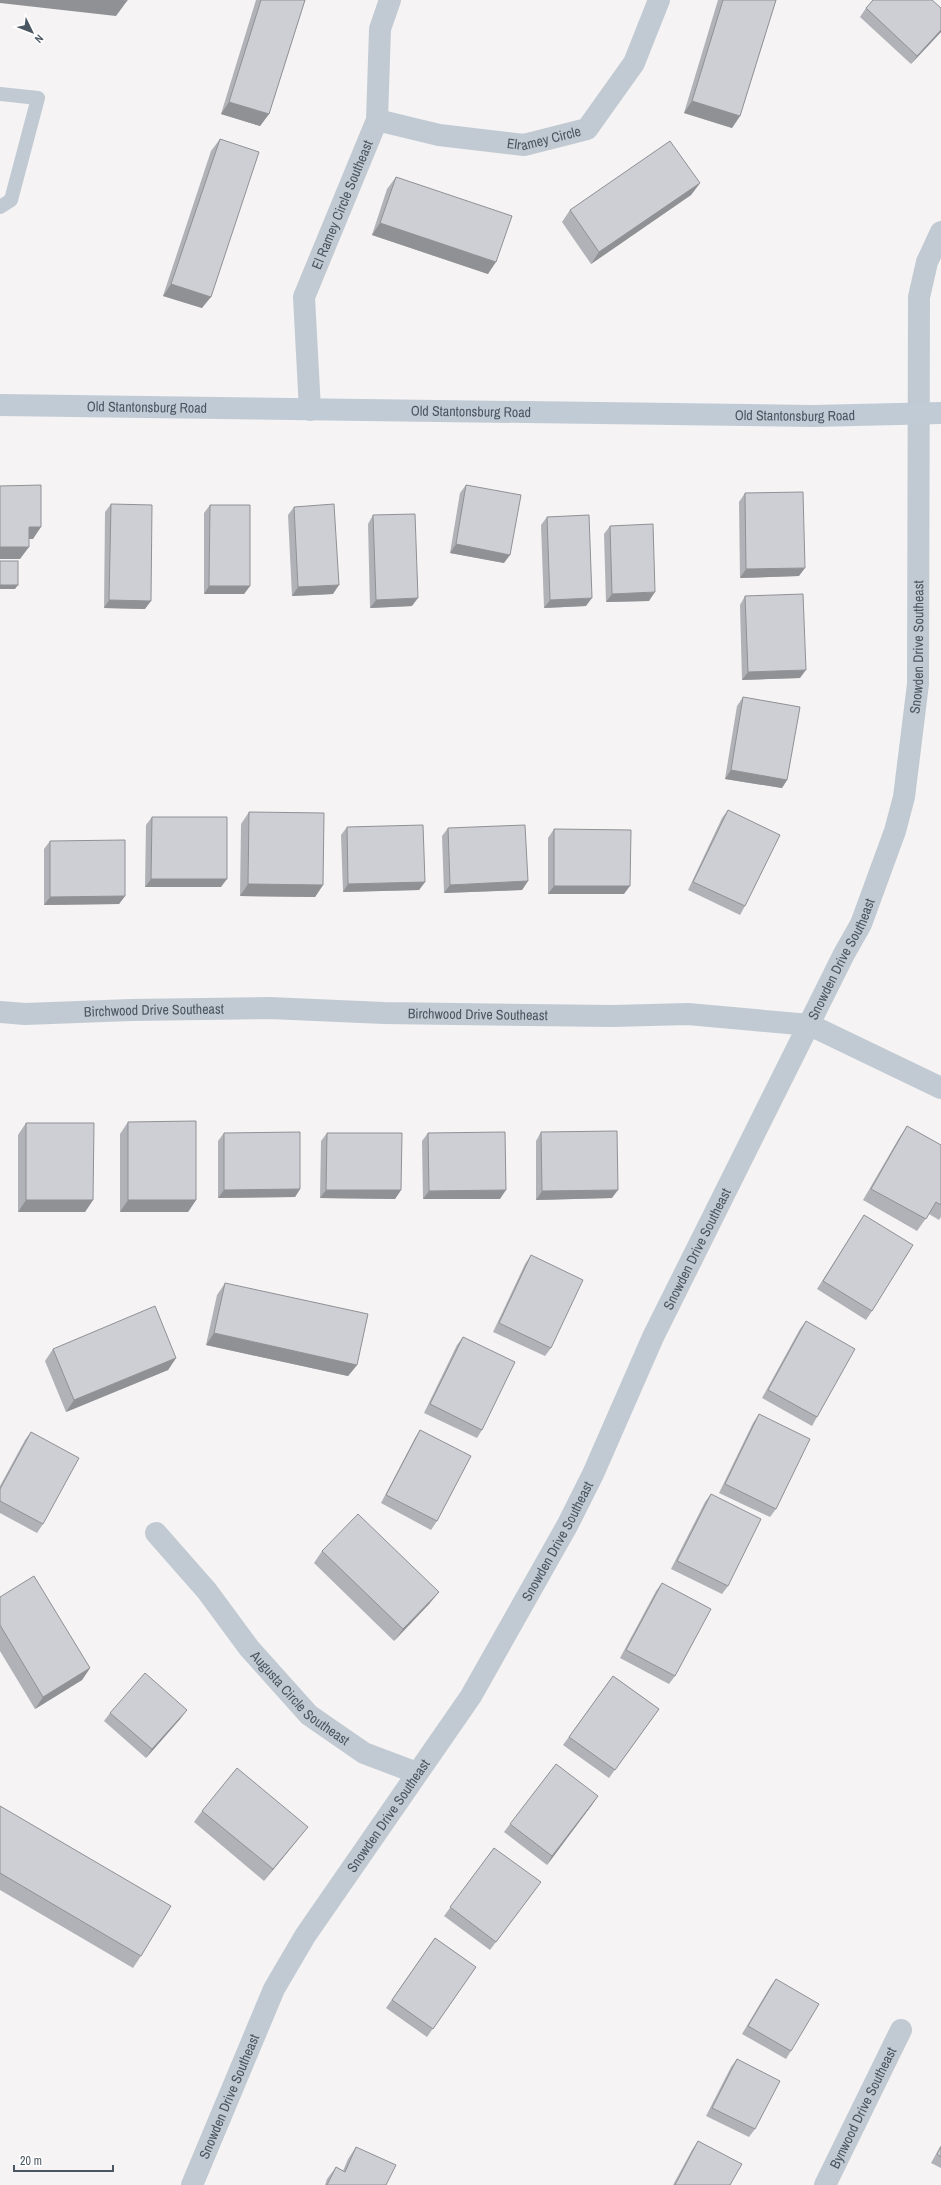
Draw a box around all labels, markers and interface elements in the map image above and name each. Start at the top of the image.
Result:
north arrow [12,12,52,52]
text: N [32,32,47,46]
street label: Elramey Circle [506,122,583,154]
street label: El Ramey Circle Southeast [307,137,377,272]
street label: Old Stantonsburg Road [87,397,207,417]
street label: Old Stantonsburg Road [411,402,531,421]
street label: Old Stantonsburg Road [735,406,855,425]
street label: Snowden Drive Southeast [905,580,927,715]
street label: Snowden Drive Southeast [804,896,879,1023]
street label: Birchwood Drive Southeast [84,1000,224,1021]
street label: Birchwood Drive Southeast [408,1004,548,1024]
street label: Snowden Drive Southeast [659,1185,735,1313]
street label: Snowden Drive Southeast [517,1478,597,1604]
street label: Augusta Circle Southeast [246,1646,353,1749]
street label: Snowden Drive Southeast [343,1756,434,1876]
street label: Snowden Drive Southeast [195,2031,263,2162]
street label: Bynwood Drive Southeast [826,2044,900,2171]
scale bar [14,2147,113,2173]
text: 20 m [20,2153,42,2169]

